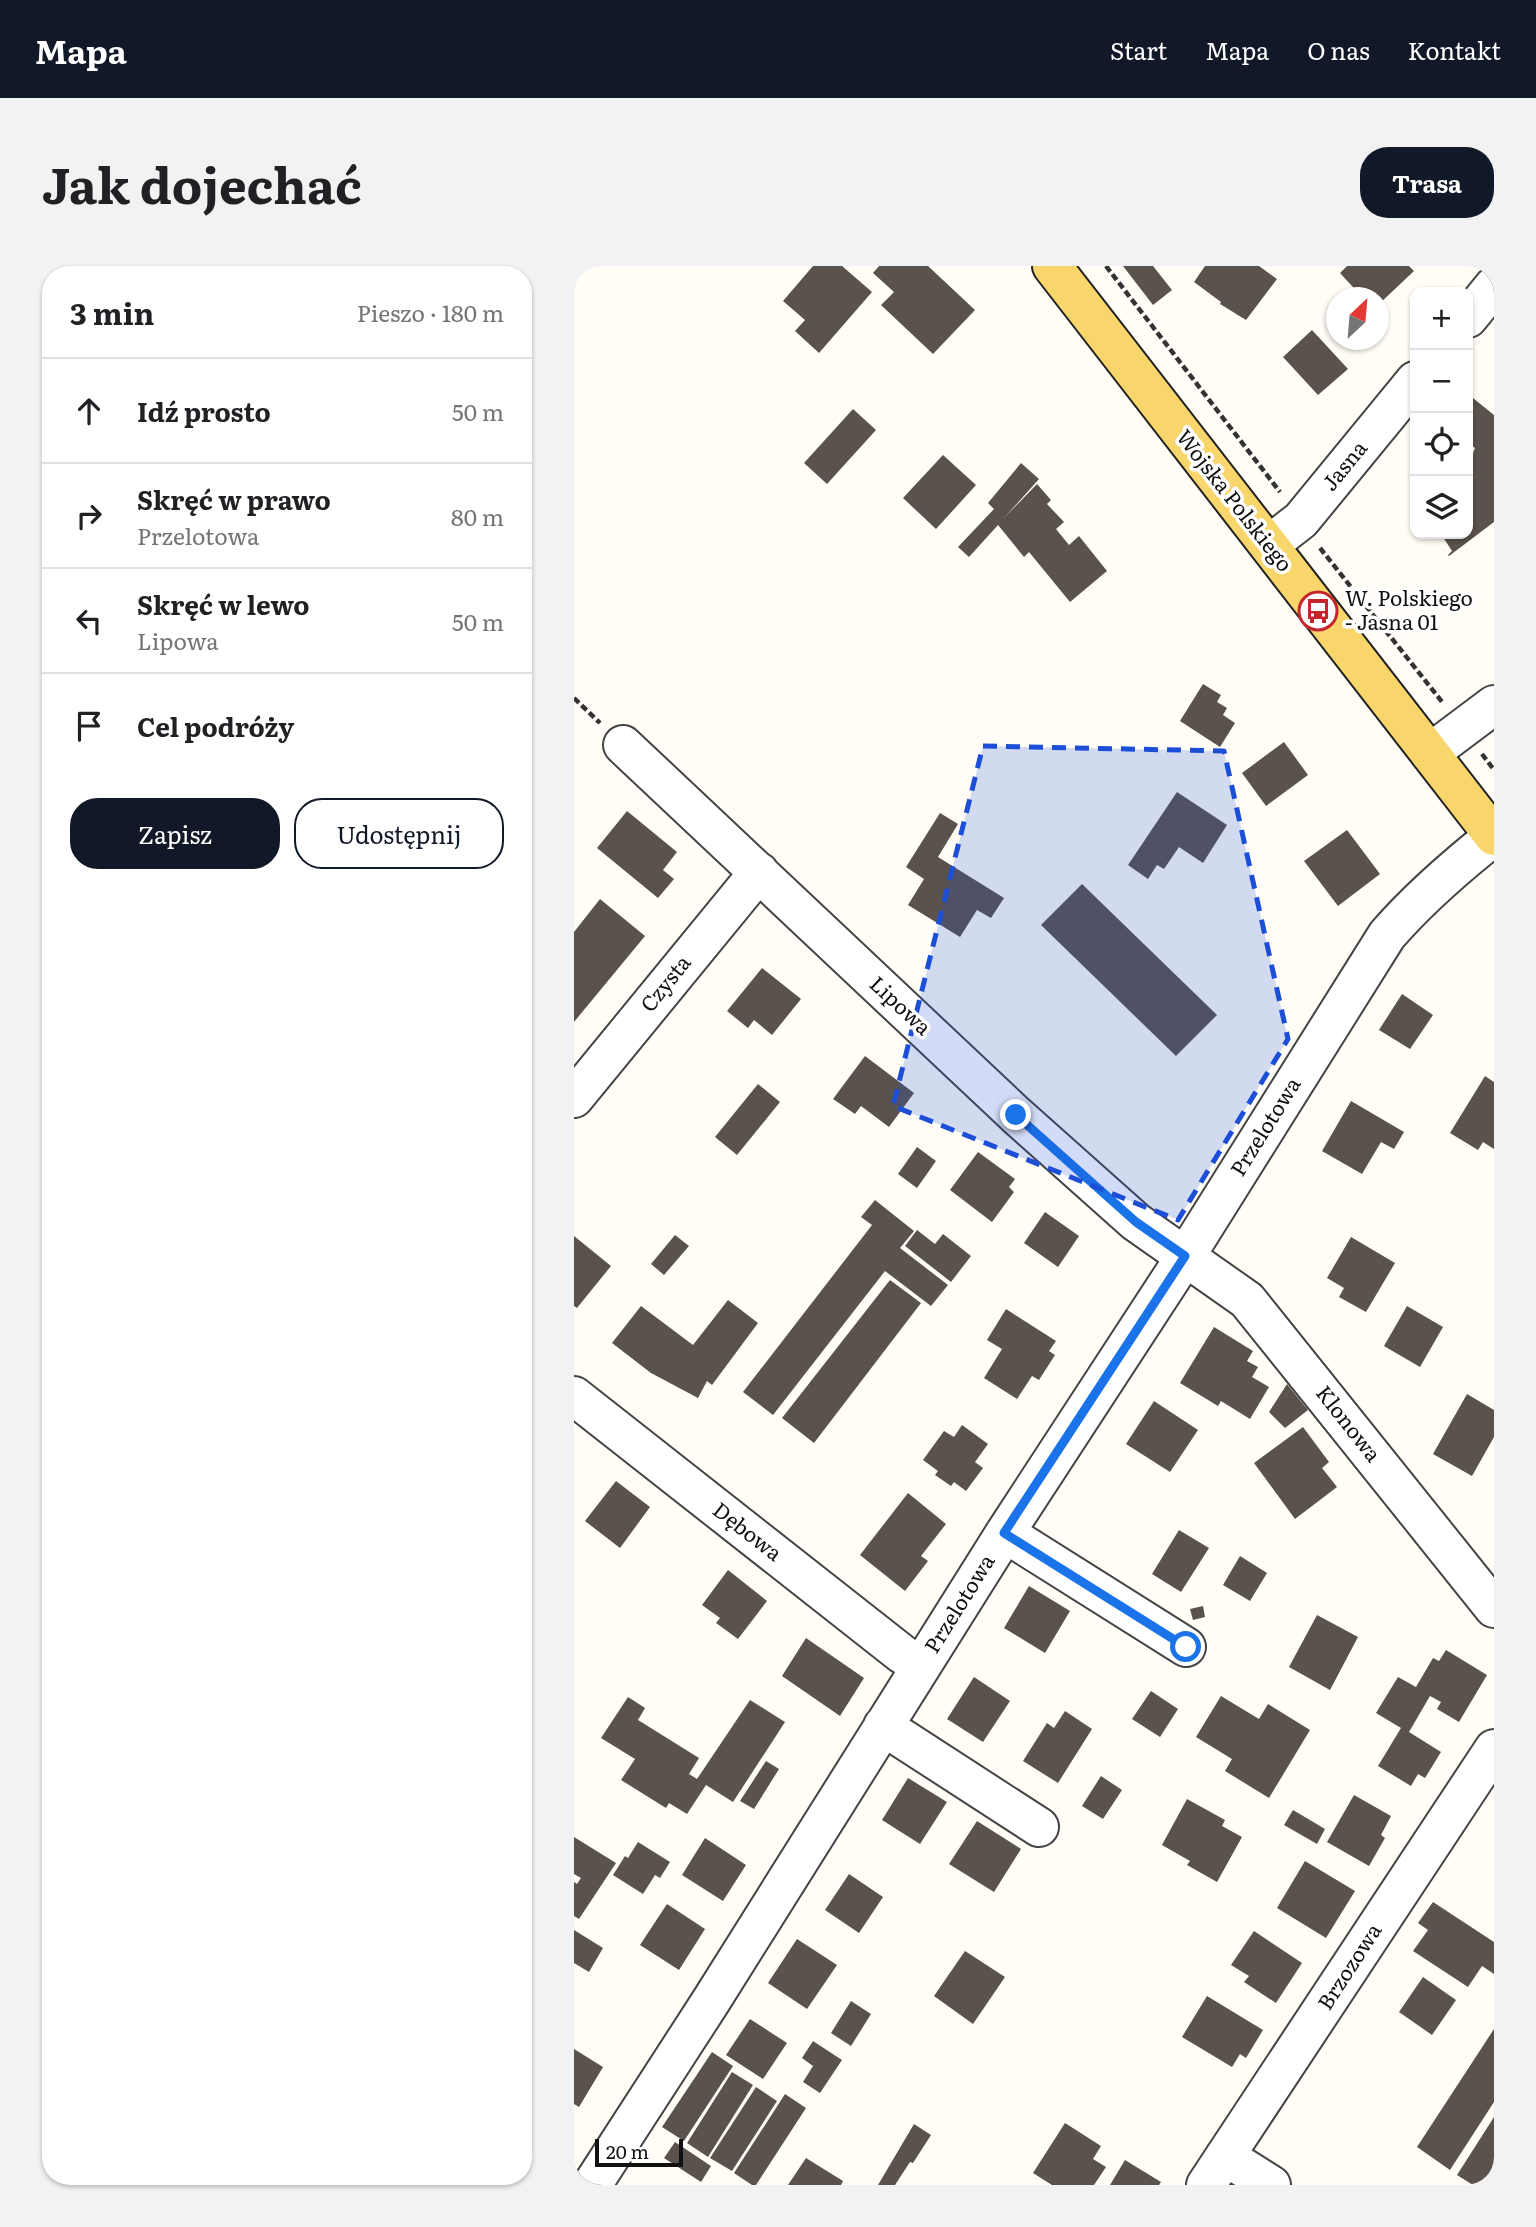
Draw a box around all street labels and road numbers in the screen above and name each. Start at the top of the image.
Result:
street label: Wojska Polskiego [1170,422,1301,577]
street label: Jasna [1313,432,1373,496]
street label: Czysta [631,947,697,1018]
street label: Lipowa [864,967,940,1041]
street label: Przelotowa [1221,1069,1307,1181]
street label: Klonowa [1310,1378,1390,1468]
street label: Dębowa [707,1493,790,1567]
street label: Przelotowa [915,1546,1001,1658]
street label: Brzozowa [1308,1916,1388,2015]

